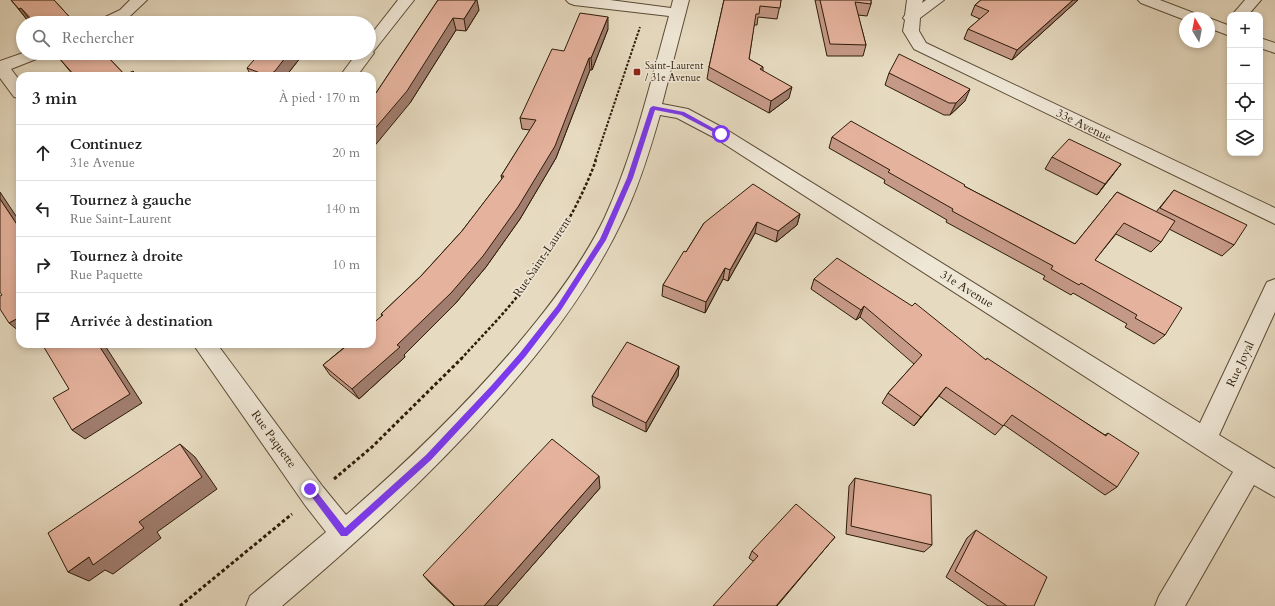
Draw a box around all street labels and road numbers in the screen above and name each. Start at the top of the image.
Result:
street label: 33e Avenue [1054,105,1114,145]
street label: Rue Saint-Laurent [509,214,575,300]
street label: 31e Avenue [937,266,997,312]
street label: Rue Joyal [1222,339,1258,389]
street label: Rue Paquette [248,407,300,471]

